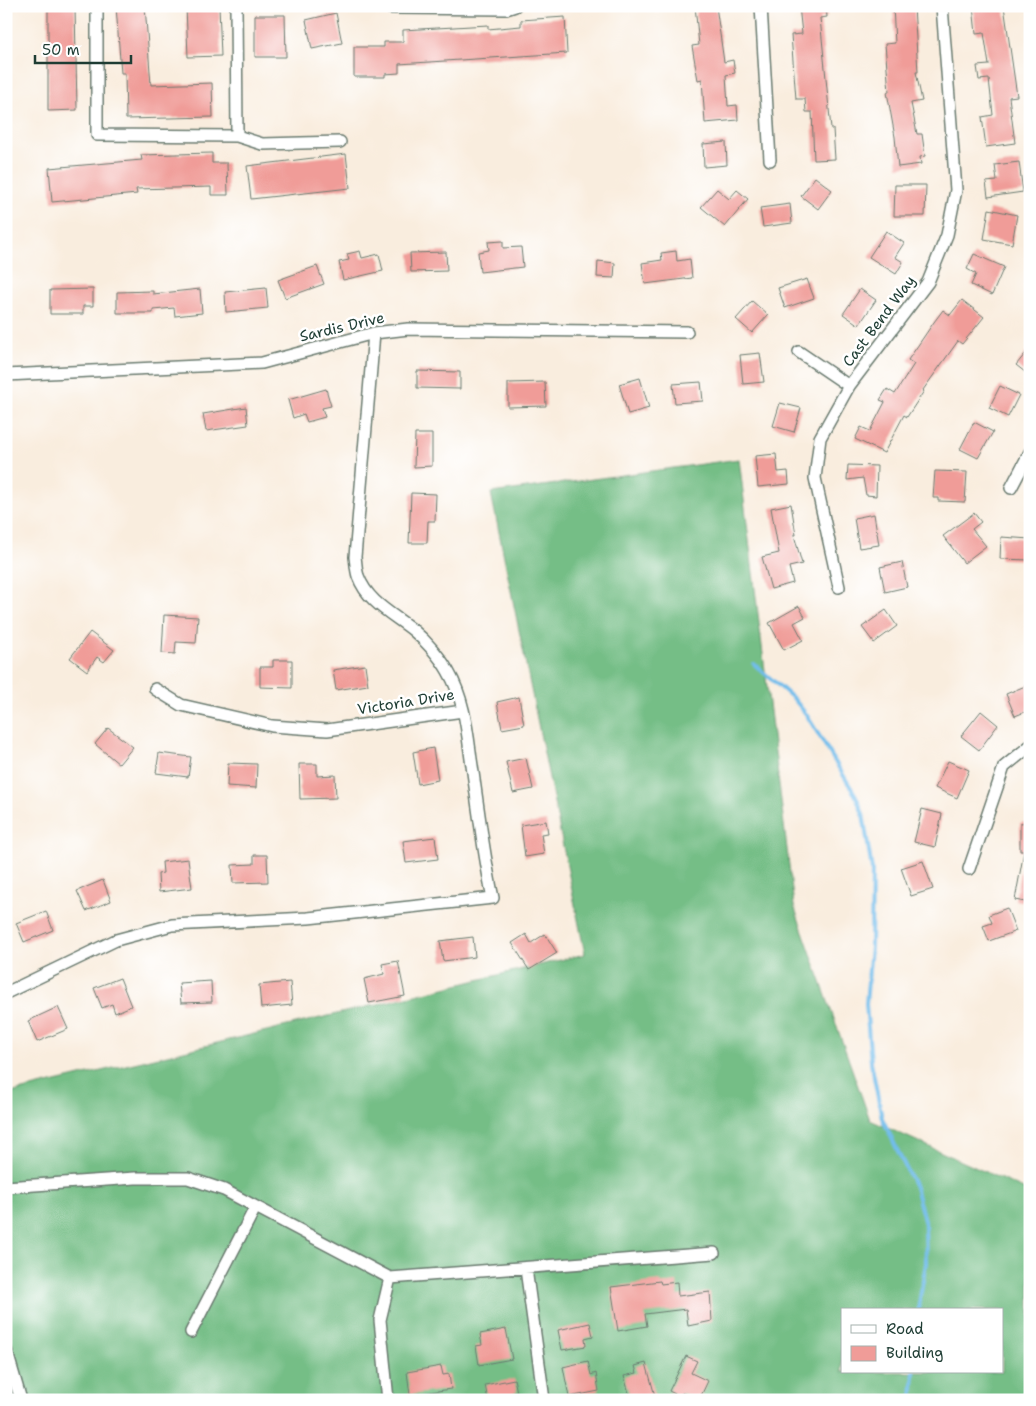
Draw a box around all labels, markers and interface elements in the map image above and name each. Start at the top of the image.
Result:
scale bar [35,32,131,64]
text: 50 m [42,40,80,60]
street label: Cast Bend Way [838,271,920,371]
street label: Sardis Drive [298,308,386,346]
street label: Victoria Drive [356,684,456,720]
legend [841,1308,1004,1374]
text: Road [886,1319,924,1339]
text: Building [886,1343,943,1363]

